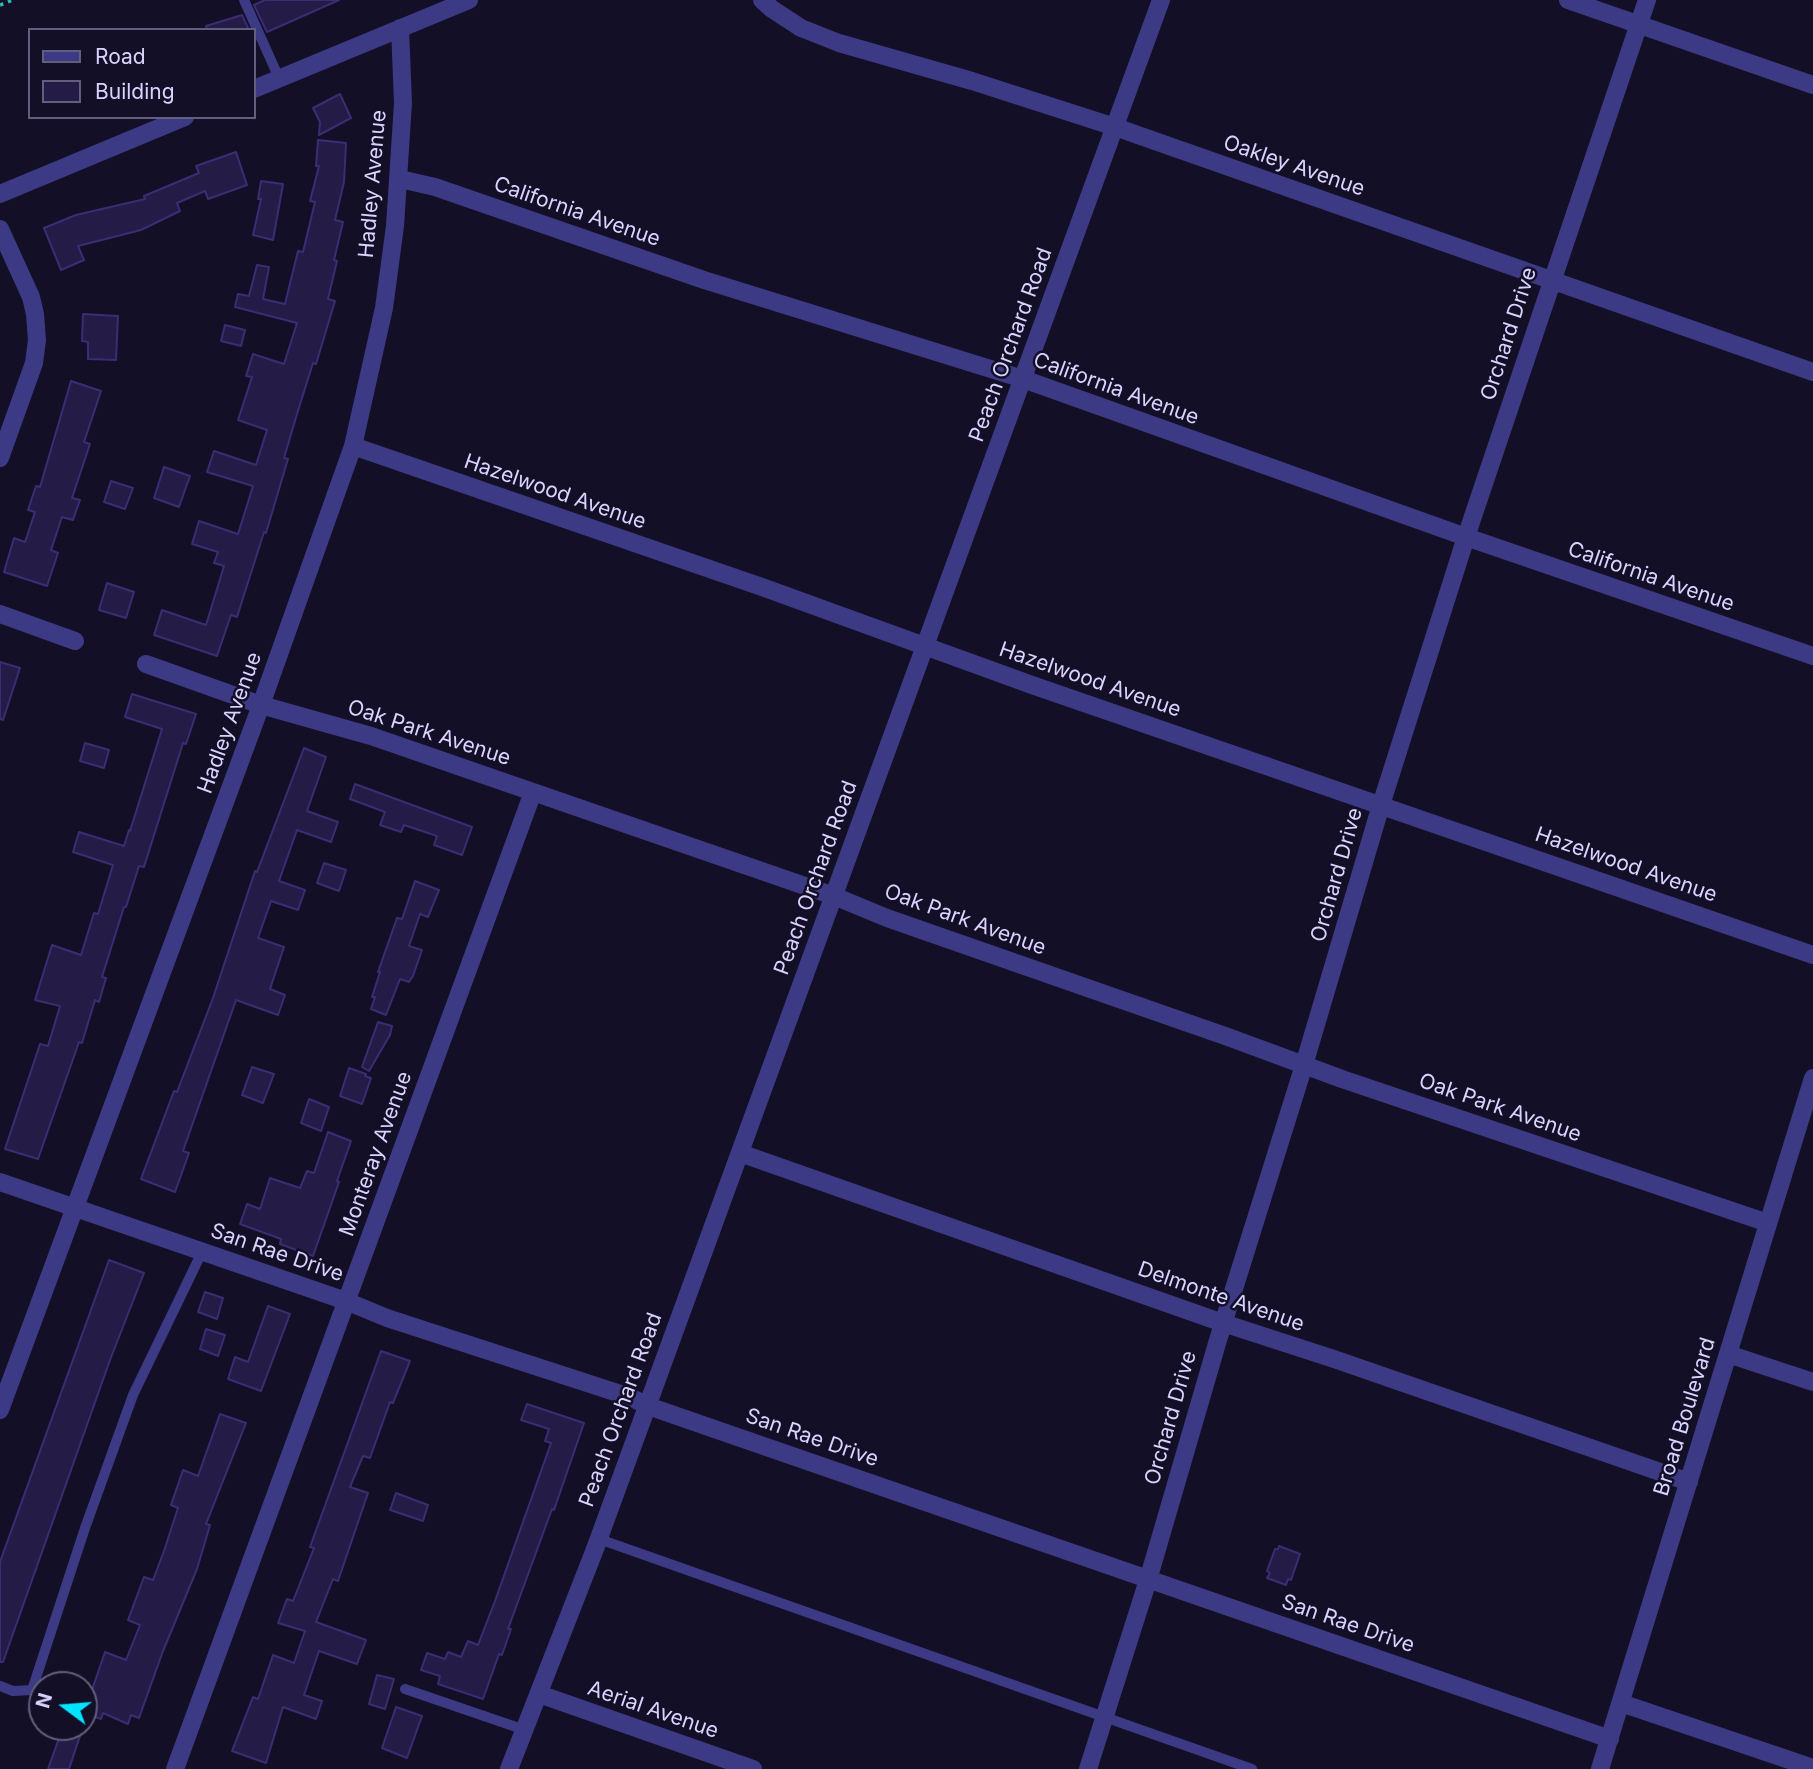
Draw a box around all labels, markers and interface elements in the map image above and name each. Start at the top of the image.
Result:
legend [28,28,256,119]
text: Road [95,44,146,69]
text: Building [95,79,175,104]
street label: Hadley Avenue [354,109,392,259]
street label: Oakley Avenue [1220,130,1368,202]
street label: California Avenue [491,172,663,252]
street label: Peach Orchard Road [964,245,1058,445]
street label: Orchard Drive [1476,264,1542,404]
street label: California Avenue [1030,347,1202,431]
street label: Hazelwood Avenue [461,449,649,535]
street label: California Avenue [1565,537,1737,617]
street label: Hazelwood Avenue [996,637,1184,723]
street label: Hadley Avenue [193,649,267,797]
street label: Oak Park Avenue [344,695,514,771]
street label: Peach Orchard Road [769,778,863,978]
street label: Orchard Drive [1306,805,1368,945]
street label: Hazelwood Avenue [1532,822,1720,908]
street label: Oak Park Avenue [881,879,1049,961]
street label: Monteray Avenue [334,1068,418,1240]
street label: Oak Park Avenue [1416,1068,1584,1148]
street label: San Rae Drive [207,1218,347,1288]
street label: Delmonte Avenue [1134,1257,1308,1337]
street label: Peach Orchard Road [574,1310,668,1510]
street label: Broad Boulevard [1649,1335,1721,1499]
street label: Orchard Drive [1140,1348,1202,1488]
street label: San Rae Drive [742,1403,882,1473]
street label: San Rae Drive [1278,1589,1418,1659]
north arrow [28,1671,98,1741]
street label: Aerial Avenue [584,1676,722,1744]
text: N [31,1691,57,1711]

